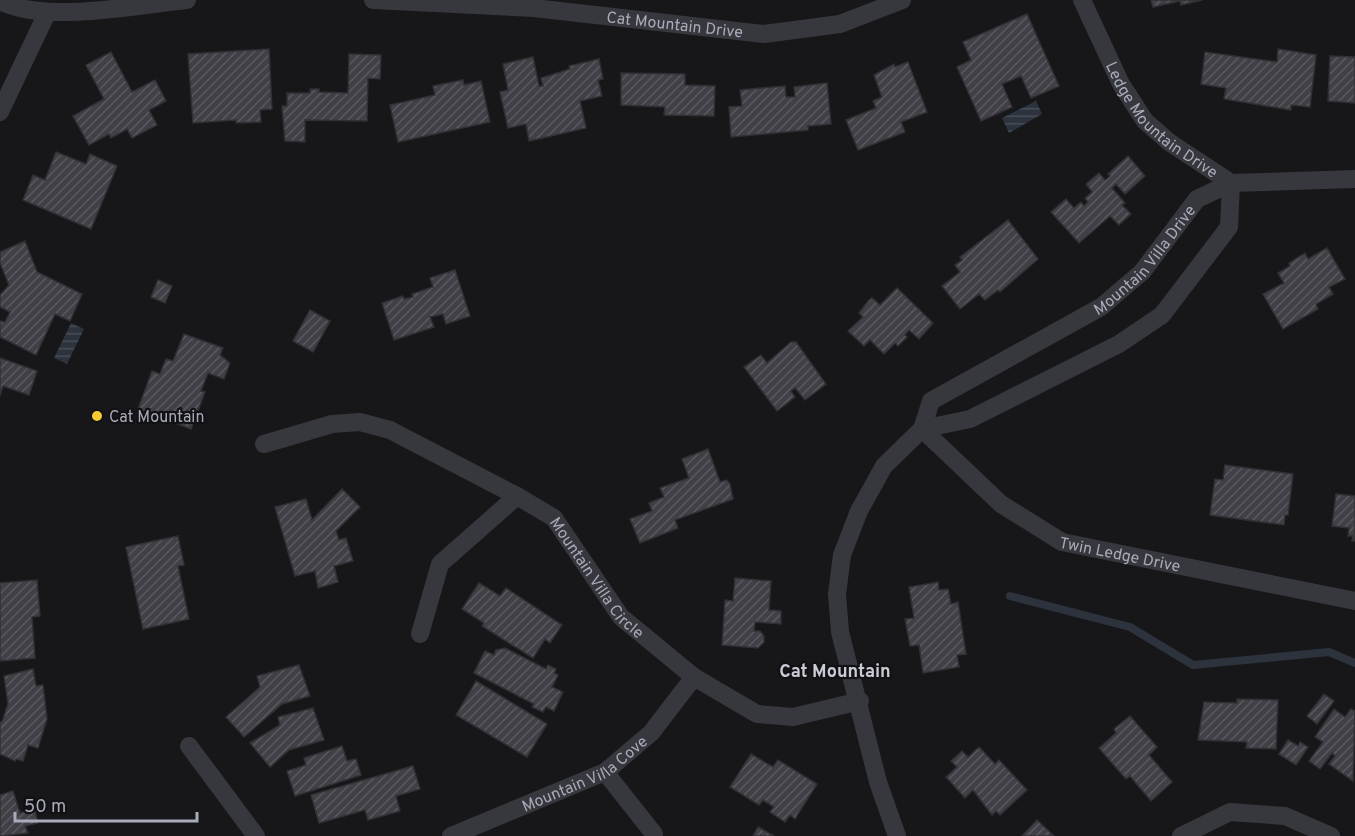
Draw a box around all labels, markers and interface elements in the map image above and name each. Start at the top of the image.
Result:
street label: Cat Mountain Drive [605,8,744,44]
street label: Ledge Mountain Drive [1100,59,1221,183]
street label: Mountain Villa Drive [1091,202,1201,321]
place label: Cat Mountain [109,408,204,428]
marker: Cat Mountain [90,409,104,423]
street label: Mountain Villa Circle [544,514,647,644]
street label: Twin Ledge Drive [1057,534,1182,578]
district label: Cat Mountain [779,661,891,684]
street label: Mountain Villa Cove [519,732,652,817]
scale bar [15,785,196,823]
text: 50 m [24,796,66,819]

